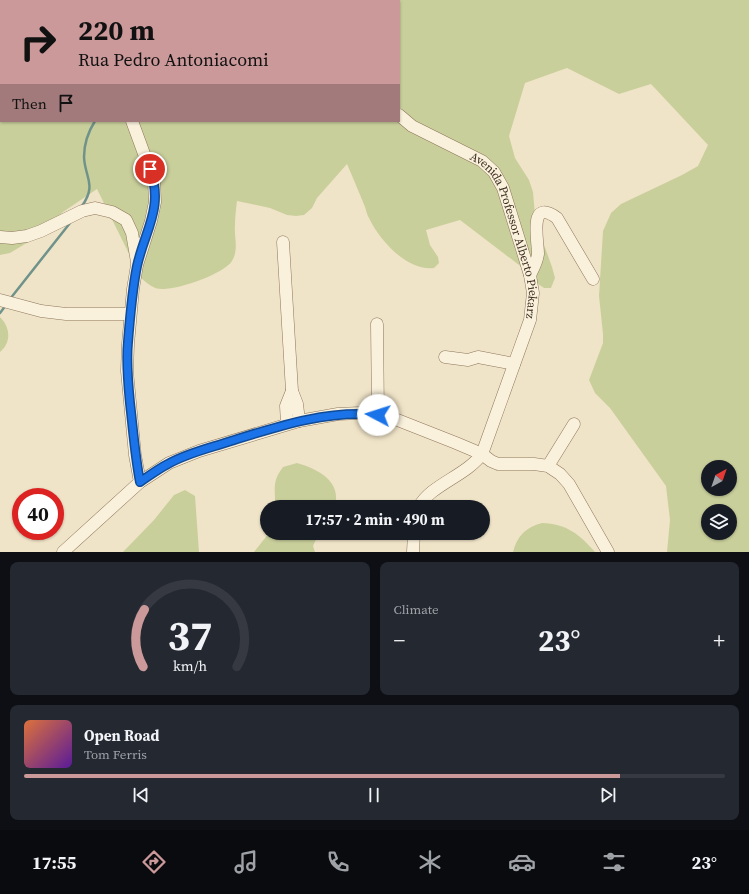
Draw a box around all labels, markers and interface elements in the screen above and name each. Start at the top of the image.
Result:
text: 220 m [78,11,155,49]
icon: right [12,16,64,68]
text: Rua Pedro Antoniacomi [78,47,269,72]
icon: arrive [55,92,77,114]
text: Then [12,93,47,114]
street label: Avenida Professor Alberto Piekarz [467,148,541,320]
pin [133,152,167,186]
icon: arrive [139,158,161,180]
position arrow [357,394,399,436]
north arrow [701,460,737,496]
map controls [701,460,737,540]
speed limit sign: 40 [12,488,64,540]
button: layers [701,504,737,540]
text: 17:57 · 2 min · 490 m [306,509,445,530]
text: Climate [394,601,439,618]
text: 37 [167,606,212,663]
text: 23° [538,620,580,661]
text: − [394,625,405,655]
text: + [713,625,725,655]
text: km/h [173,655,207,675]
text: Open Road [84,725,159,746]
text: Tom Ferris [84,746,147,763]
icon: previous [130,784,152,806]
icon: pause [363,784,385,806]
icon: next [597,784,619,806]
icon: directions [140,848,168,876]
icon: music [232,848,260,876]
icon: phone [324,848,352,876]
icon: climate [416,848,444,876]
icon: car [508,848,536,876]
icon: filters [600,848,628,876]
text: 17:55 [32,850,76,875]
text: 23° [692,850,717,875]

